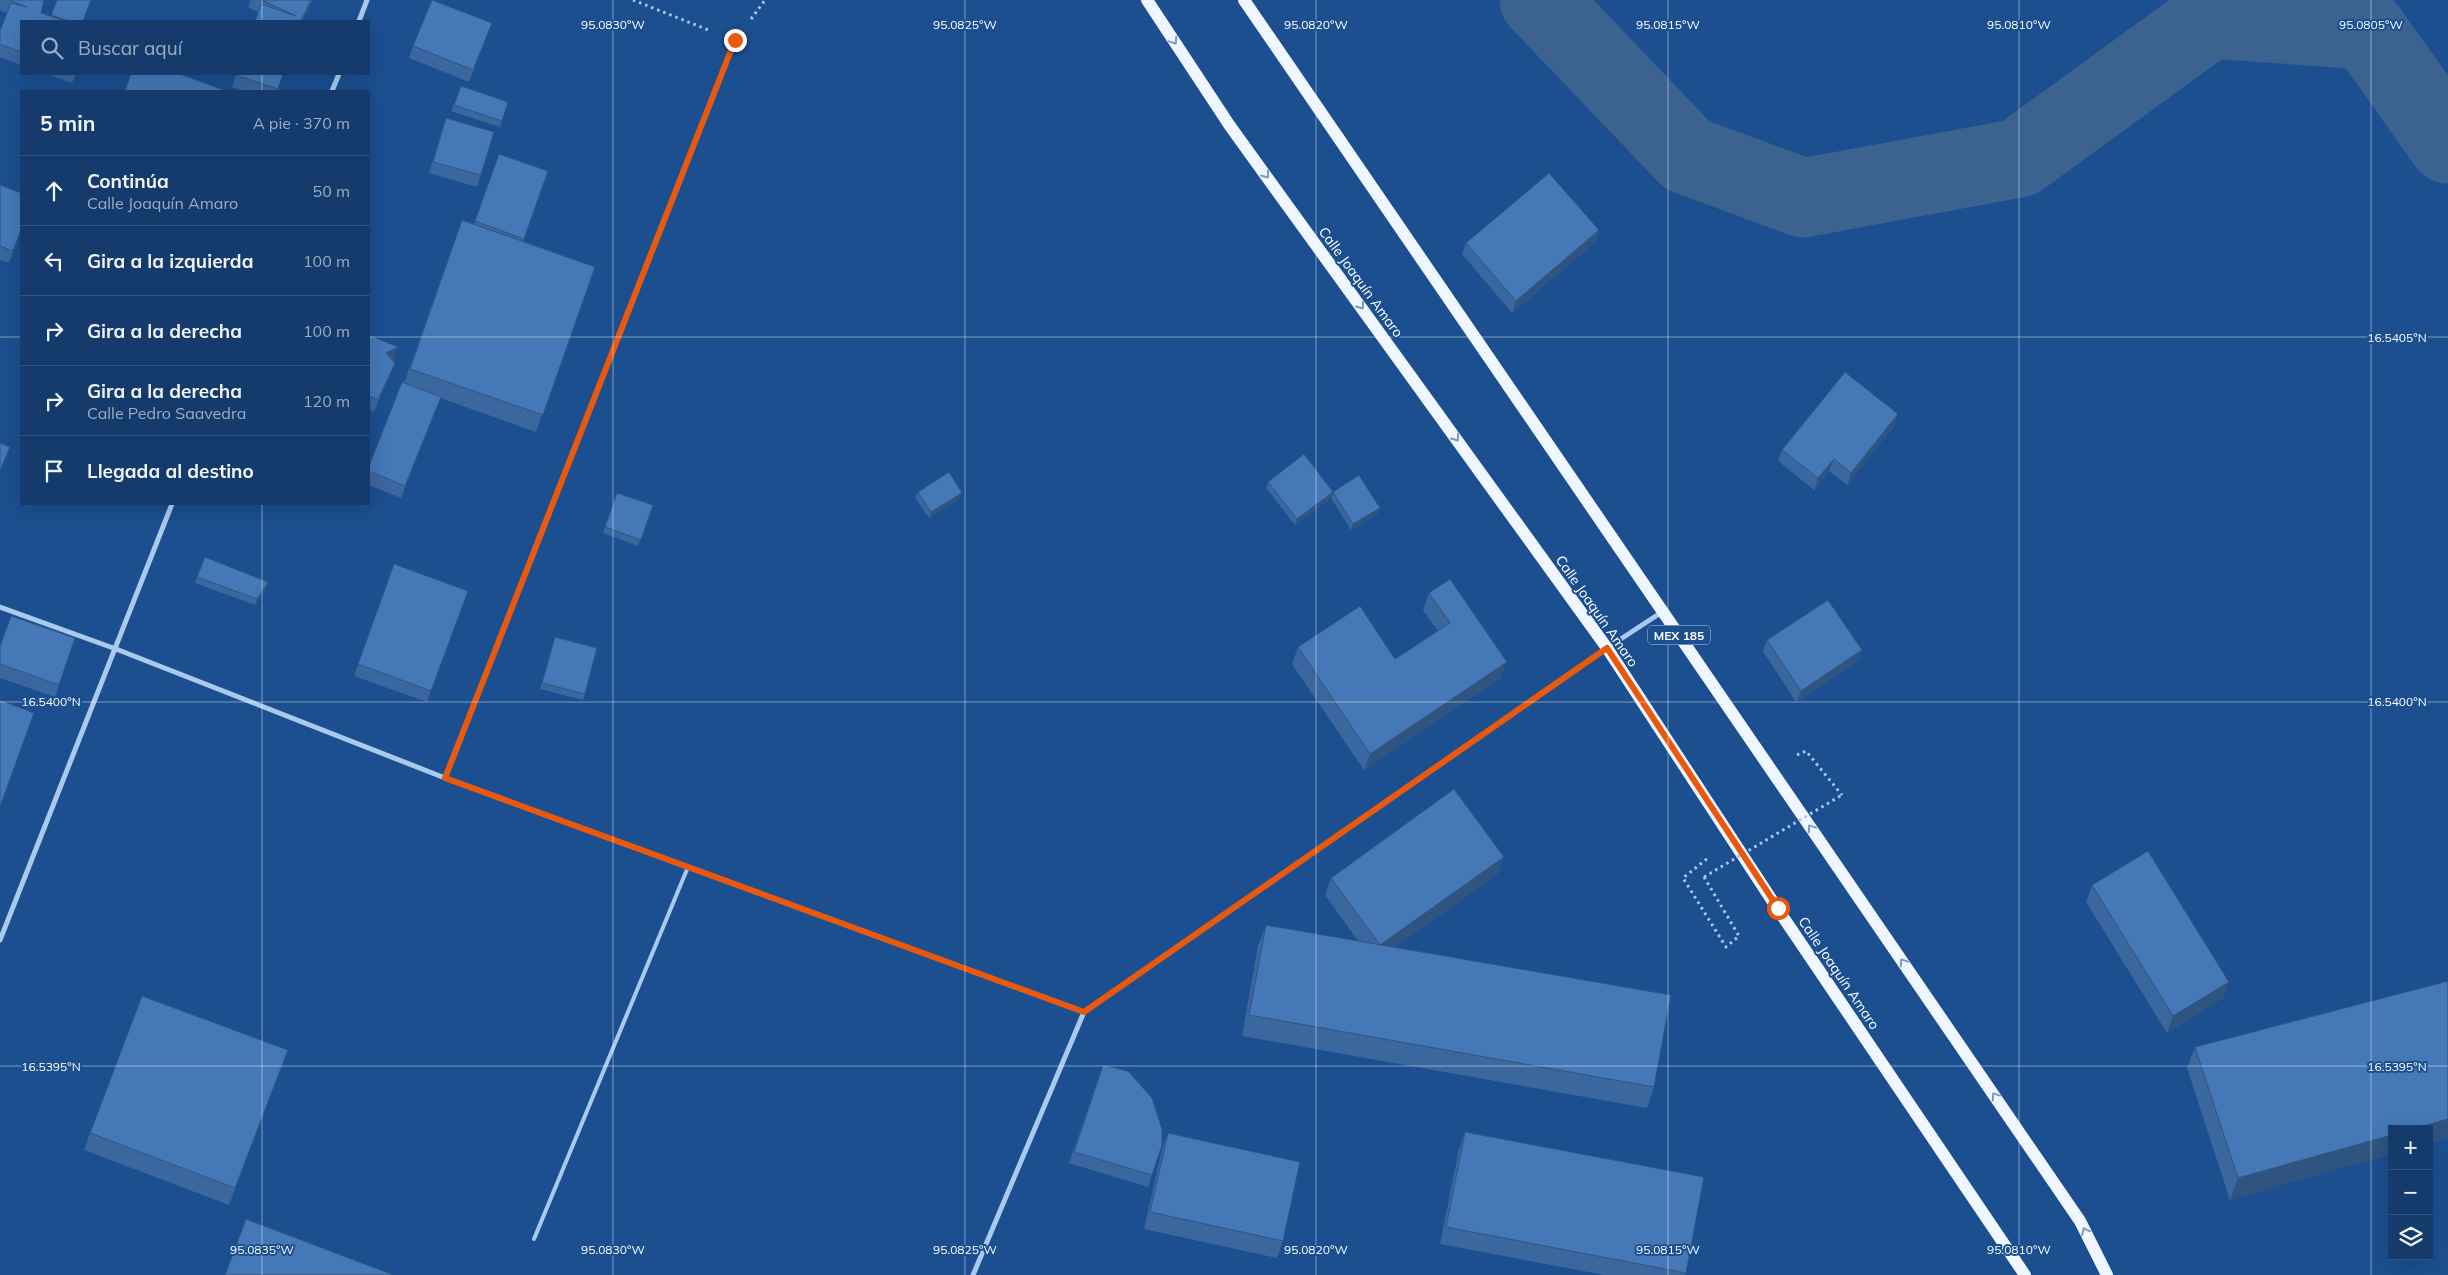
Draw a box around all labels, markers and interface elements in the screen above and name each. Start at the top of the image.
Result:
text: 95.0830°W [581,17,645,32]
text: 95.0825°W [933,17,997,32]
text: 95.0820°W [1284,17,1348,32]
text: 95.0815°W [1636,17,1700,32]
text: 95.0810°W [1987,17,2051,32]
text: 95.0805°W [2339,17,2403,32]
search box [20,20,370,75]
route end [724,29,747,52]
icon: search [38,34,66,62]
one-way arrow [1167,35,1177,44]
text: Buscar aquí [78,36,182,60]
text: 5 min [40,110,95,136]
text: A pie · 370 m [253,113,350,133]
text: Continúa [87,169,169,193]
one-way arrow [1259,169,1269,178]
icon: ahead [40,177,68,205]
text: 50 m [313,181,350,201]
text: Calle Joaquín Amaro [87,193,238,213]
street label: Calle Joaquín Amaro [1315,223,1407,341]
icon: left [40,247,68,275]
text: Gira a la izquierda [87,249,253,273]
text: 100 m [303,251,350,271]
one-way arrow [1354,301,1364,310]
icon: right [40,317,68,345]
text: Gira a la derecha [87,319,242,343]
text: 100 m [303,321,350,341]
text: 16.5405°N [2367,330,2427,345]
text: Gira a la derecha [87,379,242,403]
icon: right [40,387,68,415]
text: 120 m [303,391,350,411]
text: Calle Pedro Saavedra [87,403,246,423]
one-way arrow [1450,432,1458,441]
icon: arrive [40,457,68,485]
text: Llegada al destino [87,459,254,483]
street label: Calle Joaquín Amaro [1552,552,1642,670]
road number: MEX 185 [1648,626,1710,644]
text: 16.5400°N [21,694,81,709]
text: 16.5400°N [2367,694,2427,709]
one-way arrow [1808,824,1817,834]
route start [1767,897,1790,920]
street label: Calle Joaquín Amaro [1795,913,1883,1033]
one-way arrow [1900,959,1909,968]
text: 16.5395°N [21,1059,81,1074]
text: 16.5395°N [2367,1059,2427,1074]
one-way arrow [1992,1093,2001,1102]
map controls [2388,1125,2433,1260]
button: + [2388,1125,2433,1170]
button: − [2388,1170,2433,1215]
button: layers [2388,1215,2433,1260]
one-way arrow [2081,1227,2091,1236]
text: 95.0835°W [230,1242,294,1257]
text: 95.0830°W [581,1242,645,1257]
text: 95.0825°W [933,1242,997,1257]
text: 95.0820°W [1284,1242,1348,1257]
text: 95.0815°W [1636,1242,1700,1257]
text: 95.0810°W [1987,1242,2051,1257]

